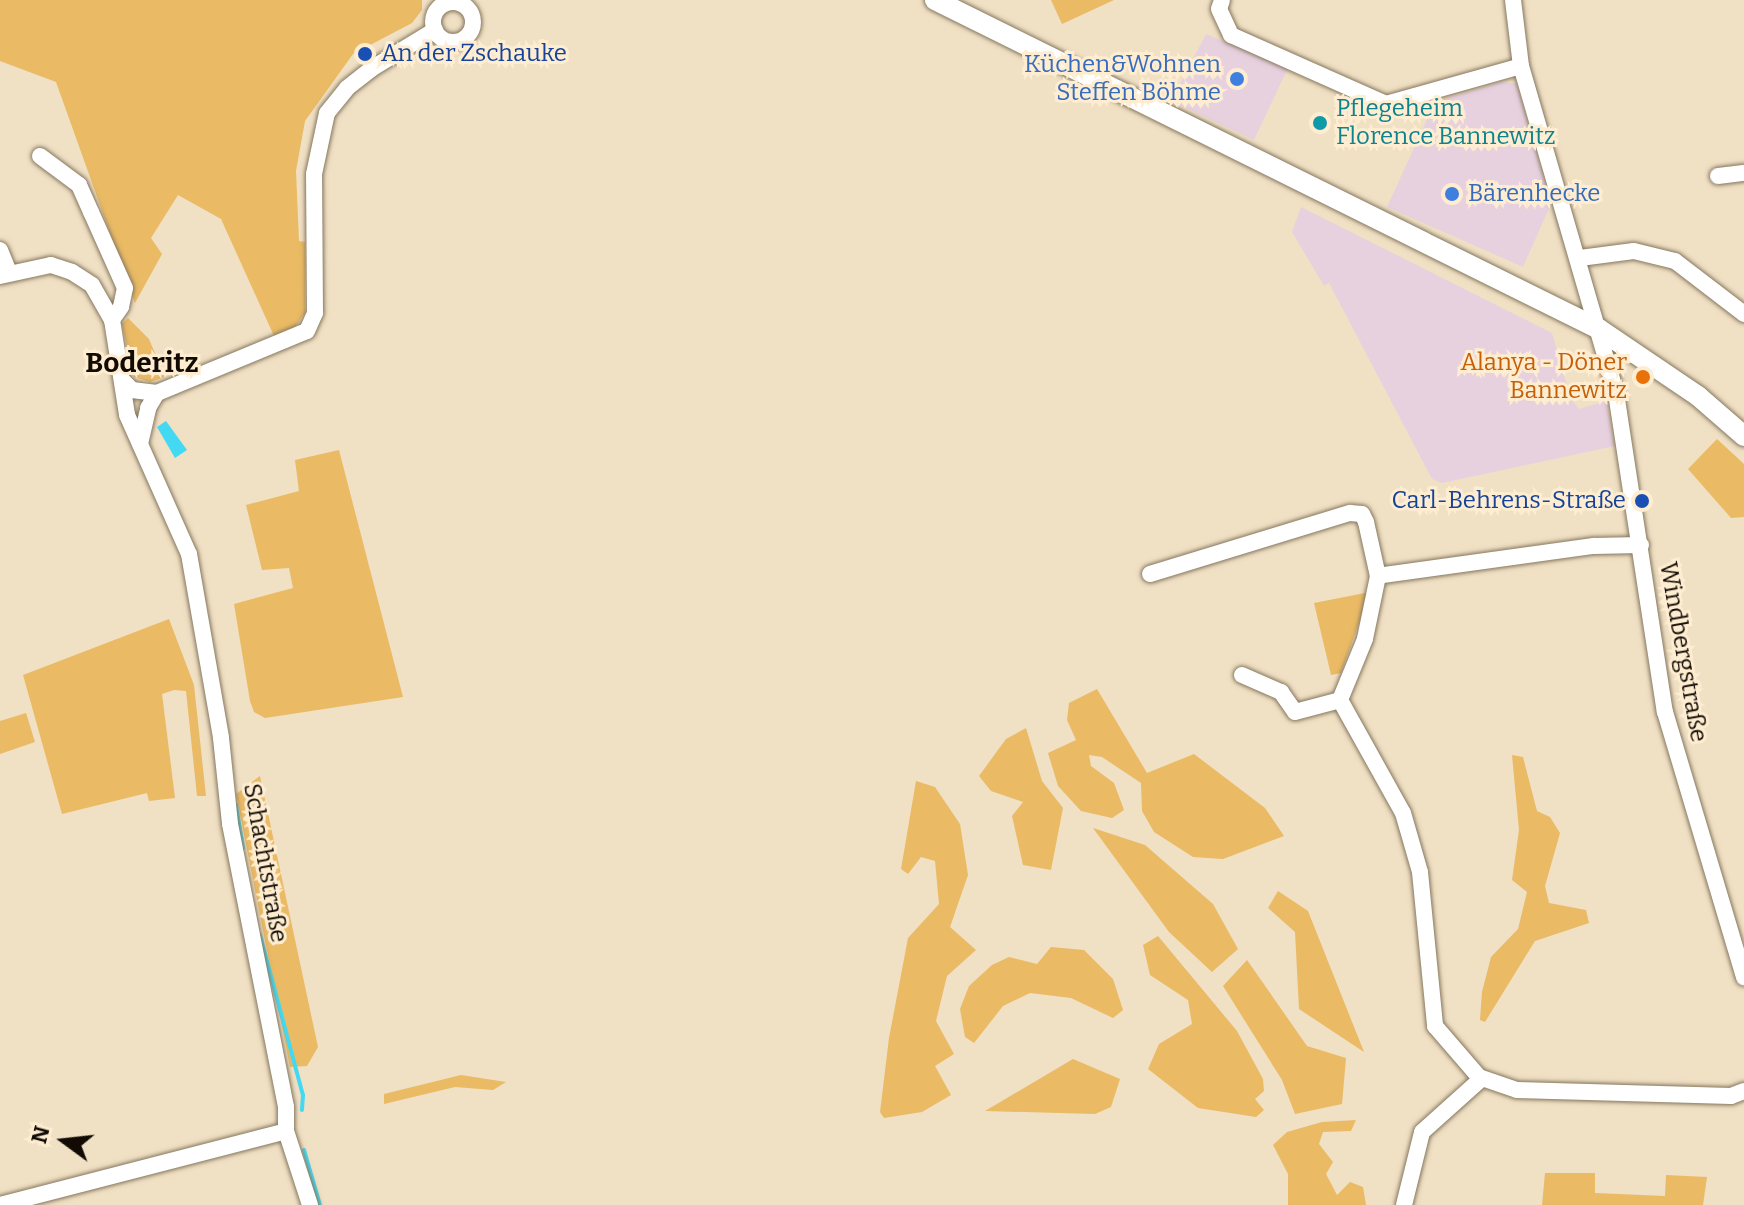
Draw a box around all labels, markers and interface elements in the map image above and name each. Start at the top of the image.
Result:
place label: An der Zschauke [381,40,567,68]
marker: An der Zschauke [356,45,374,63]
place label: Küchen&Wohnen Steffen Böhme [1024,51,1221,107]
marker: Küchen&Wohnen Steffen Böhme [1228,70,1246,88]
place label: Pflegeheim Florence Bannewitz [1336,95,1556,151]
marker: Pflegeheim Florence Bannewitz [1311,114,1329,132]
place label: Bärenhecke [1468,180,1600,208]
marker: Bärenhecke [1443,185,1461,203]
district label: Boderitz [85,346,199,380]
place label: Alanya - Döner Bannewitz [1460,349,1627,405]
marker: Alanya - Döner Bannewitz [1634,368,1652,386]
place label: Carl-Behrens-Straße [1392,487,1626,515]
marker: Carl-Behrens-Straße [1633,492,1651,510]
street label: Windbergstraße [1653,560,1713,744]
street label: Schachtstraße [237,781,293,945]
north arrow [24,1101,104,1181]
text: N [25,1123,56,1146]

